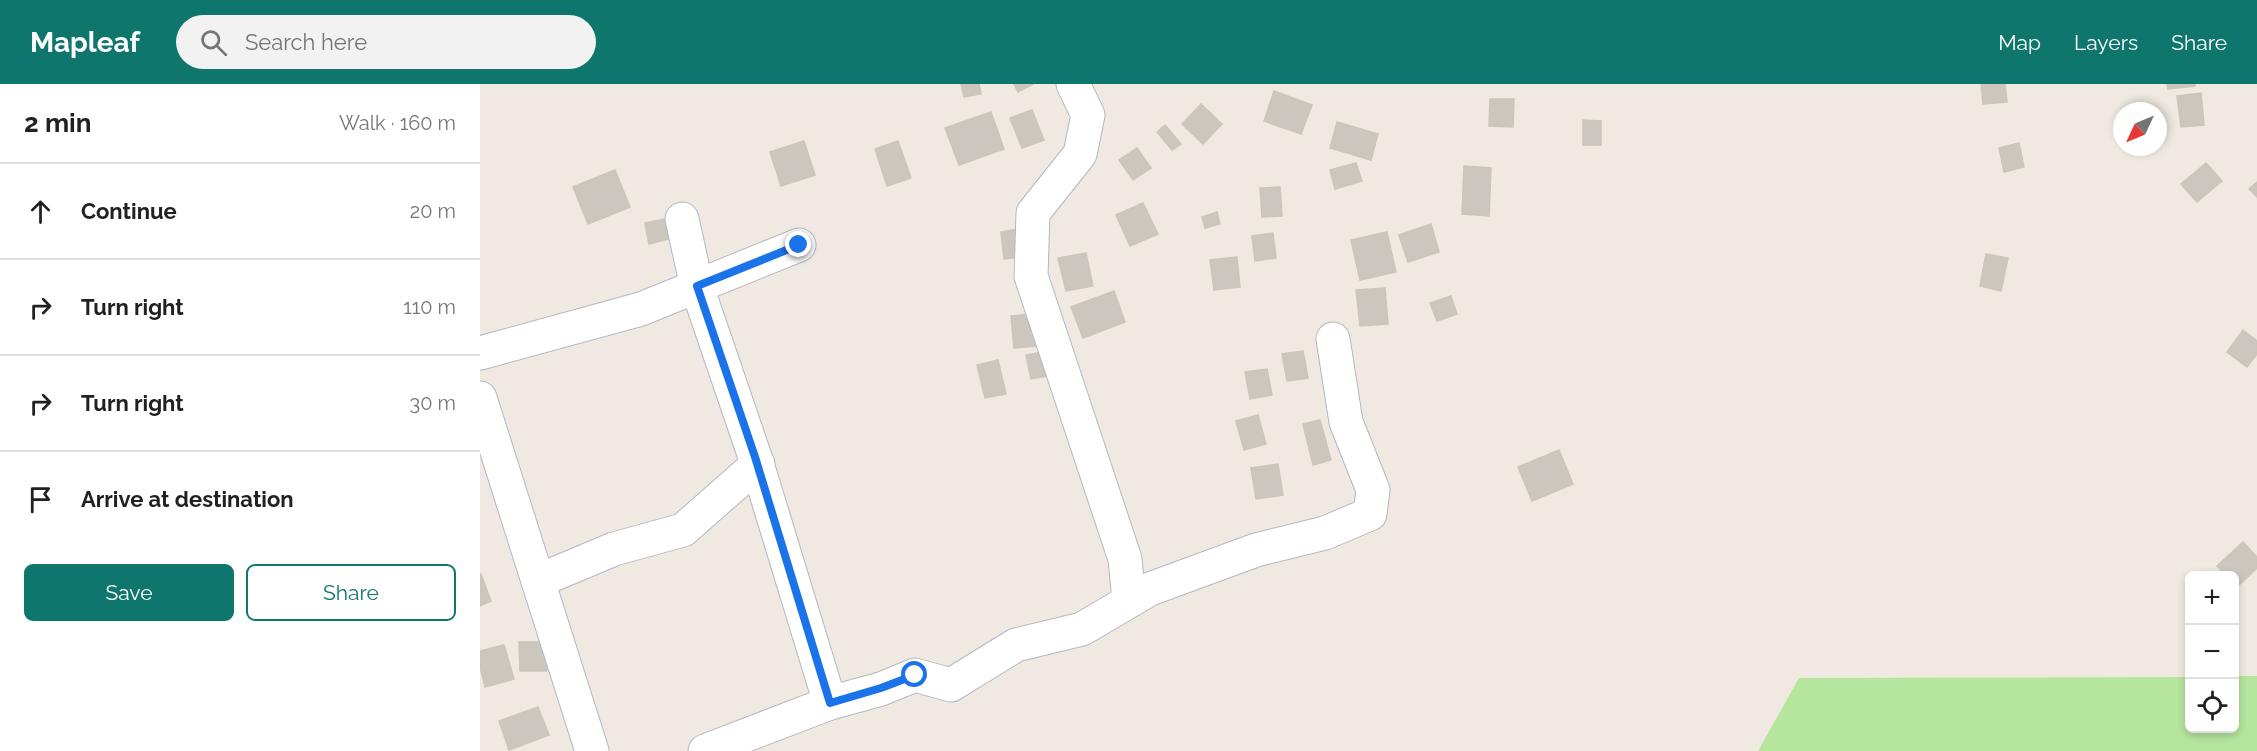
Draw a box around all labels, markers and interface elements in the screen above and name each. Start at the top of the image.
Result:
search box [176,15,596,69]
text: Mapleaf [30,26,140,59]
icon: search [197,26,230,59]
text: Search here [245,29,367,55]
text: Map [1998,30,2041,55]
text: Layers [2074,30,2138,55]
text: Share [2171,30,2227,55]
north arrow [2113,102,2167,156]
text: 2 min [24,108,91,138]
text: Walk · 160 m [339,111,456,135]
icon: ahead [24,195,57,228]
text: Continue [81,198,177,224]
text: 20 m [410,199,456,223]
route end [785,231,811,257]
icon: right [24,291,57,324]
text: Turn right [81,294,184,320]
text: 110 m [403,295,456,319]
icon: right [24,387,57,420]
text: Turn right [81,390,184,416]
text: 30 m [410,391,456,415]
icon: arrive [24,483,57,516]
text: Arrive at destination [81,486,294,512]
button: Save [24,564,234,621]
button: Share [246,564,456,621]
map controls [2185,571,2239,733]
button: + [2185,571,2239,625]
button: − [2185,625,2239,679]
route start [901,661,927,687]
button: locate [2185,679,2239,733]

